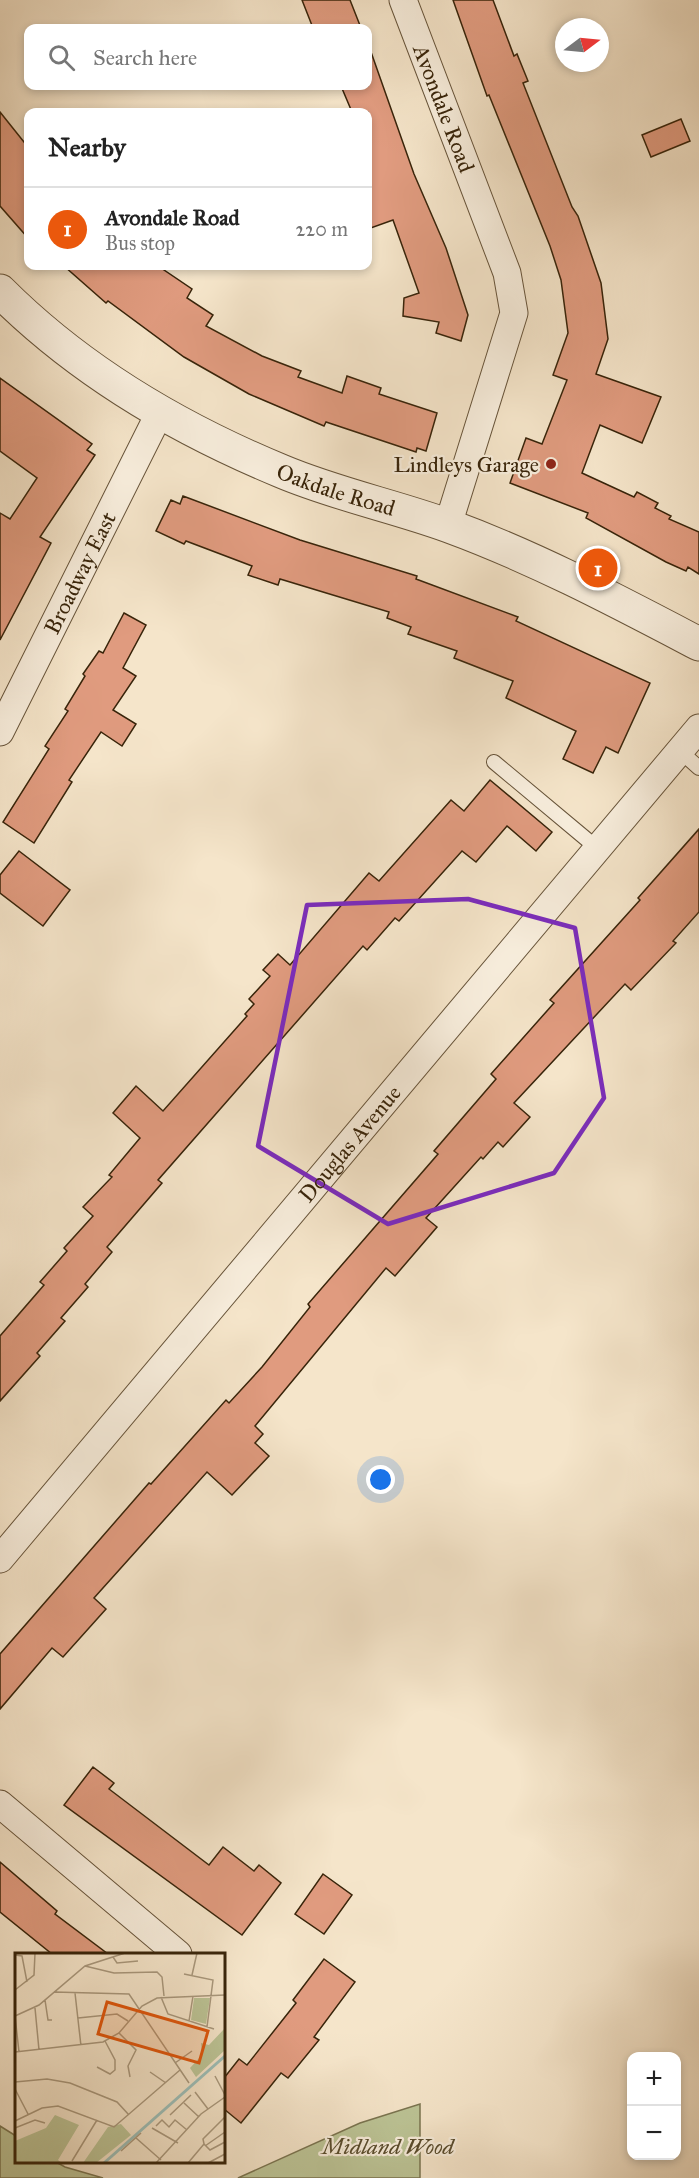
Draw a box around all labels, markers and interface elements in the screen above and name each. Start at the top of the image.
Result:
north arrow [555,18,609,72]
search box [24,24,372,90]
street label: Avondale Road [407,40,480,176]
icon: search [45,41,78,74]
text: Search here [93,44,197,71]
text: Nearby [48,131,126,163]
text: Avondale Road [105,204,239,231]
text: 1 [64,217,71,241]
text: 220 m [296,217,348,241]
text: Bus stop [105,231,175,255]
place label: Lindleys Garage [393,451,539,478]
marker: Lindleys Garage [544,457,558,471]
street label: Oakdale Road [272,458,398,522]
street label: Broadway East [38,507,122,639]
pin: 1 [578,546,618,590]
street label: Douglas Avenue [293,1080,407,1208]
your location [366,1465,395,1494]
inset map [15,1953,225,2163]
map controls [627,2052,681,2160]
button: + [627,2052,681,2106]
button: − [627,2106,681,2160]
park label: Midland Wood [320,2133,456,2160]

